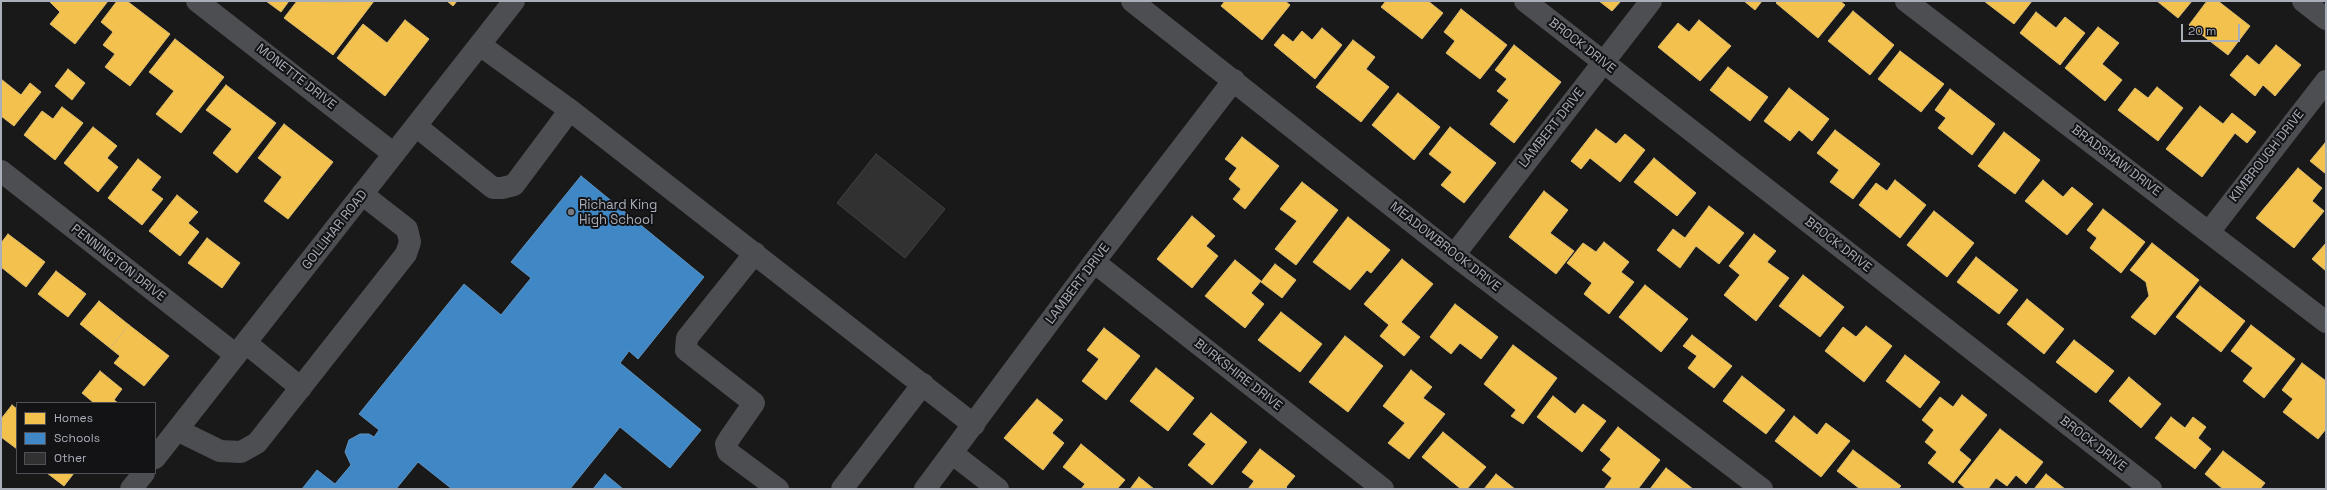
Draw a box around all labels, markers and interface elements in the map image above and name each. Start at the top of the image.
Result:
street label: BROCK DRIVE [1545,15,1619,77]
scale bar [2183,16,2242,42]
text: 20 m [2188,23,2216,39]
street label: MONETTE DRIVE [253,41,339,113]
street label: LAMBERT DRIVE [1516,85,1588,171]
street label: KIMBROUGH DRIVE [2226,107,2308,205]
street label: BRADSHAW DRIVE [2068,122,2164,200]
street label: GOLLIHAR ROAD [299,187,371,273]
place label: Richard King High School [579,197,657,228]
street label: MEADOWBROOK DRIVE [1387,199,1503,295]
marker: Richard King High School [566,207,576,217]
street label: BROCK DRIVE [1801,214,1875,276]
street label: PENNINGTON DRIVE [68,221,168,305]
street label: LAMBERT DRIVE [1043,241,1113,327]
street label: BURKSHIRE DRIVE [1191,336,1285,414]
legend [16,402,156,474]
text: Homes [54,410,93,426]
street label: BROCK DRIVE [2056,413,2130,475]
text: Schools [54,430,100,446]
text: Other [54,450,87,466]

